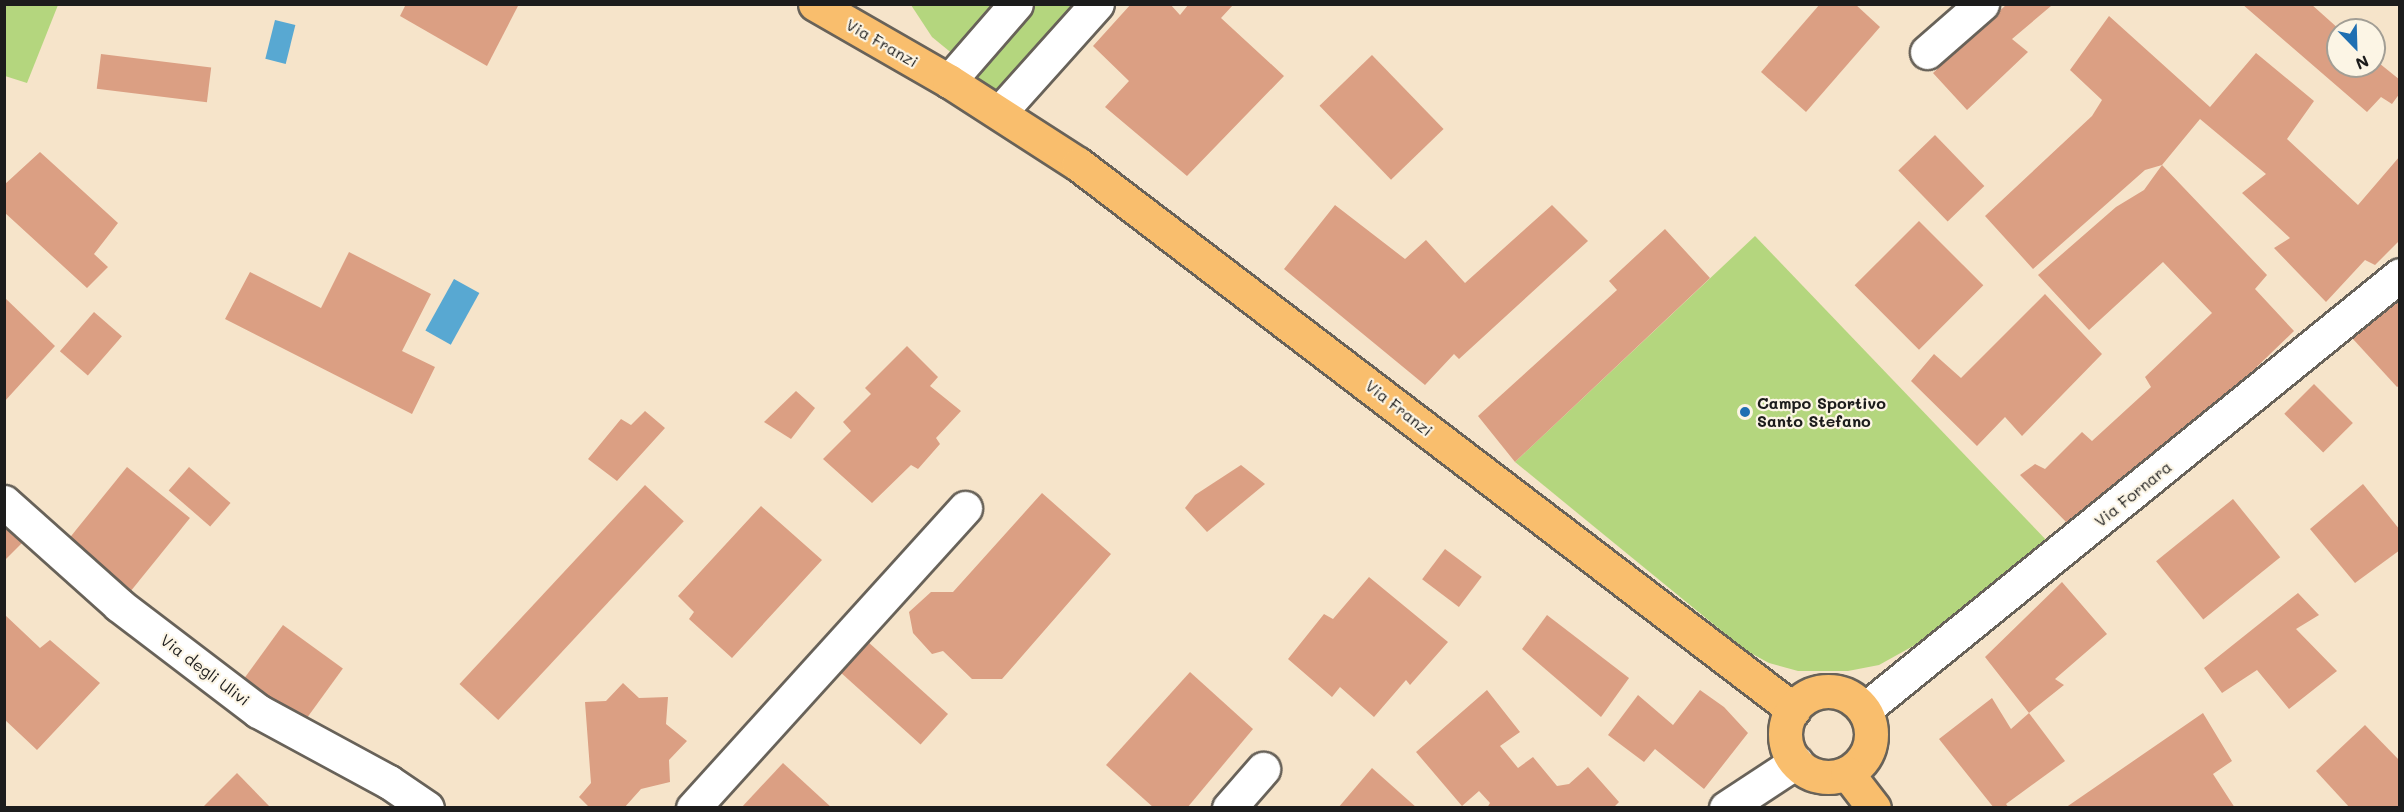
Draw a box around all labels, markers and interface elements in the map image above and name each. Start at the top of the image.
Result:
street label: Via Franzi [843,15,921,71]
north arrow [2326,18,2386,78]
text: N [2353,51,2372,75]
street label: Via Franzi [1362,376,1436,440]
place label: Campo Sportivo Santo Stefano [1757,393,1886,431]
marker: Campo Sportivo Santo Stefano [1738,405,1752,419]
street label: Via Fornara [2091,457,2175,531]
street label: Via degli Ulivi [157,630,253,710]

